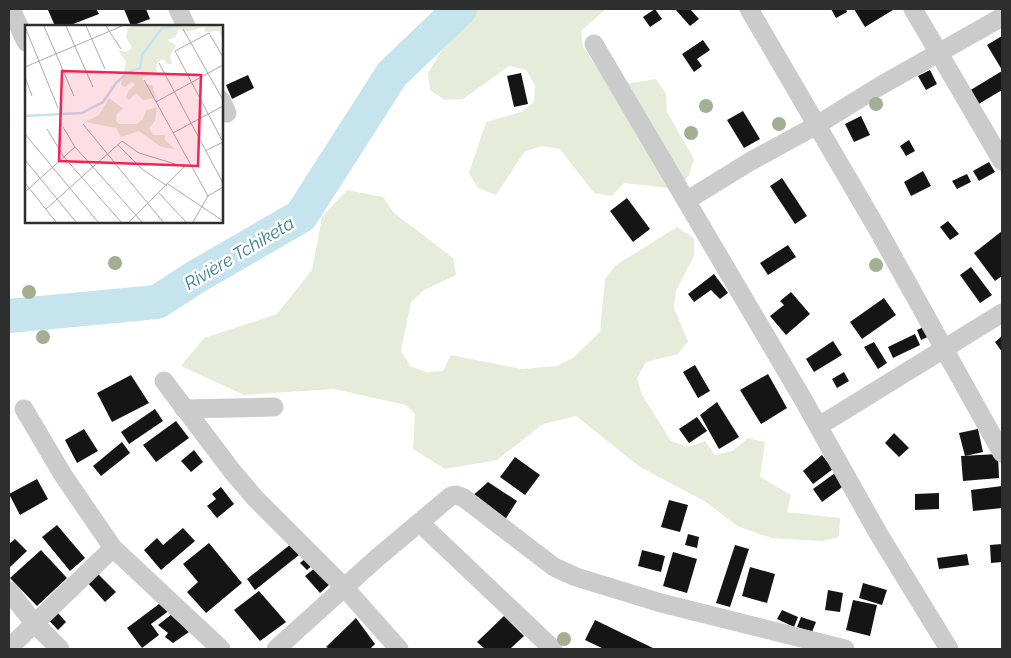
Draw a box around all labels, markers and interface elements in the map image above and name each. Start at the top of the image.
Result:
inset map [25,25,222,222]
water label: Rivière Tchiketa [180,212,298,294]

